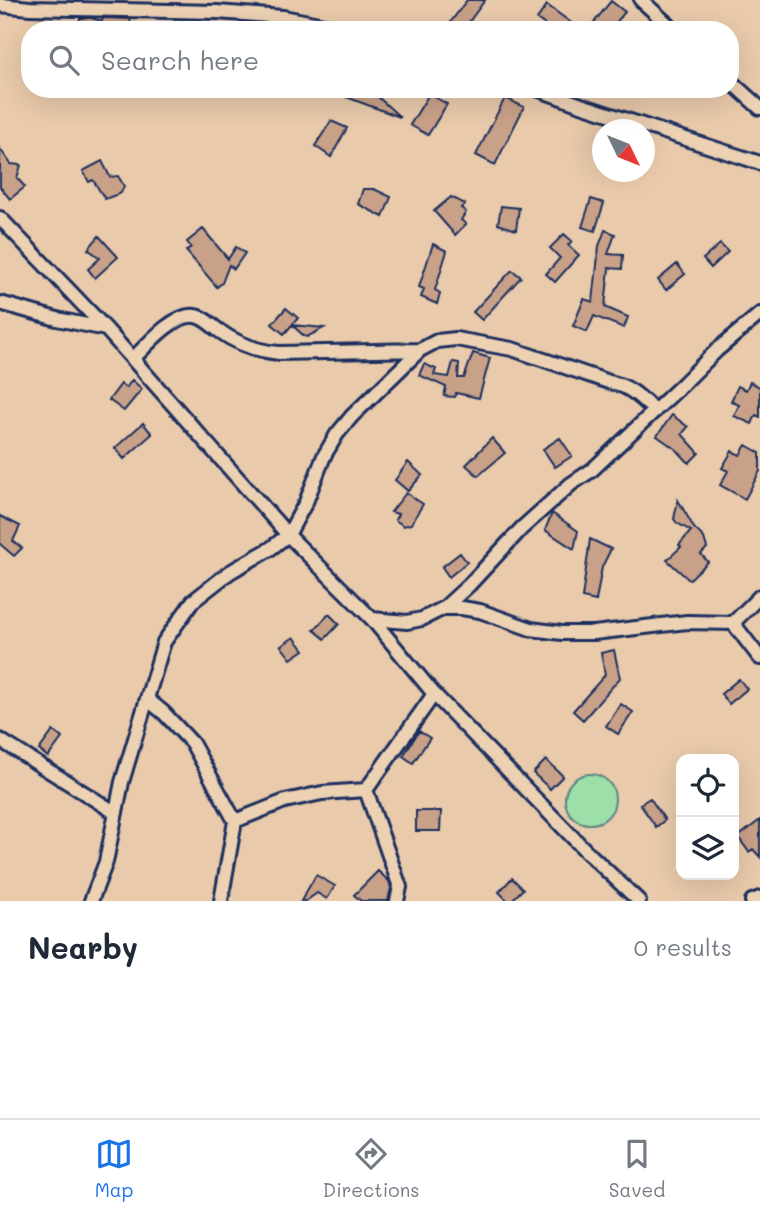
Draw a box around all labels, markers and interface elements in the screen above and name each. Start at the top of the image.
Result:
search box [21,21,739,98]
icon: search [45,41,83,79]
text: Search here [101,43,259,77]
north arrow [592,119,655,182]
map controls [676,754,739,880]
button: locate [676,754,739,817]
button: layers [676,817,739,880]
text: Nearby [28,927,138,967]
text: 0 results [634,932,732,962]
tab: Map [95,1135,133,1202]
tab: Directions [323,1135,419,1202]
tab: Saved [609,1135,665,1202]

